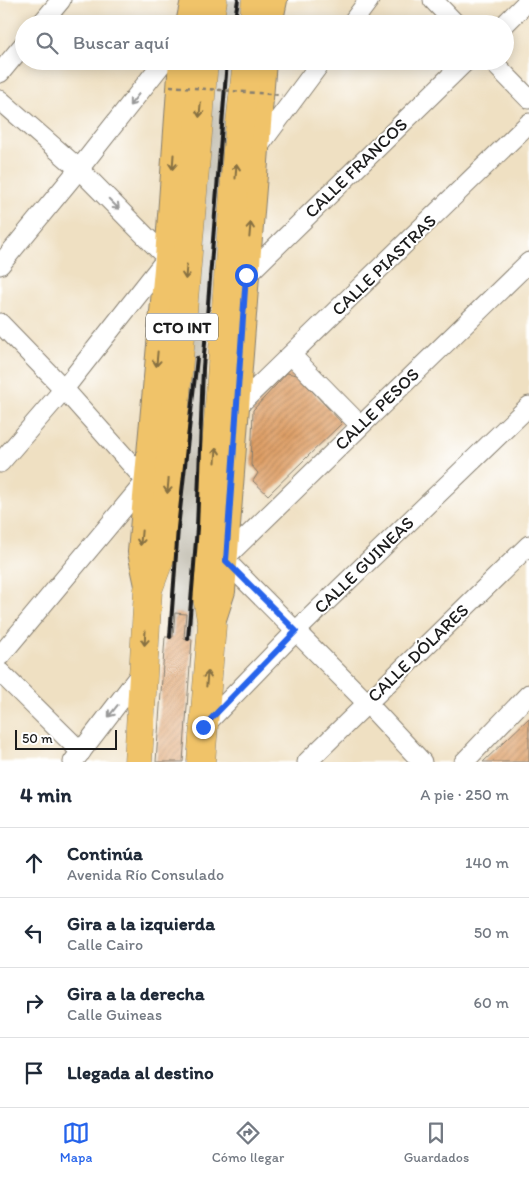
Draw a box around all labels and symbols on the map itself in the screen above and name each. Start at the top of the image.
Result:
one-way arrow [128,93,139,106]
one-way arrow [196,102,205,118]
street label: CALLE FRANCOS [300,113,412,223]
one-way arrow [169,154,178,170]
one-way arrow [232,163,241,179]
one-way arrow [107,198,120,210]
street label: CALLE PIASTRAS [327,210,441,320]
one-way arrow [245,222,255,238]
one-way arrow [182,263,191,279]
route start [235,264,258,287]
road number: CTO INT [146,314,218,341]
one-way arrow [152,351,162,367]
street label: CALLE PESOS [330,363,424,455]
one-way arrow [212,447,221,463]
one-way arrow [163,478,173,494]
street label: CALLE GUINEAS [309,512,419,618]
one-way arrow [136,530,145,546]
street label: CALLE DÓLARES [363,599,473,707]
one-way arrow [140,630,149,646]
one-way arrow [203,671,212,687]
one-way arrow [107,704,118,717]
route end [192,716,215,739]
scale bar [15,727,118,750]

